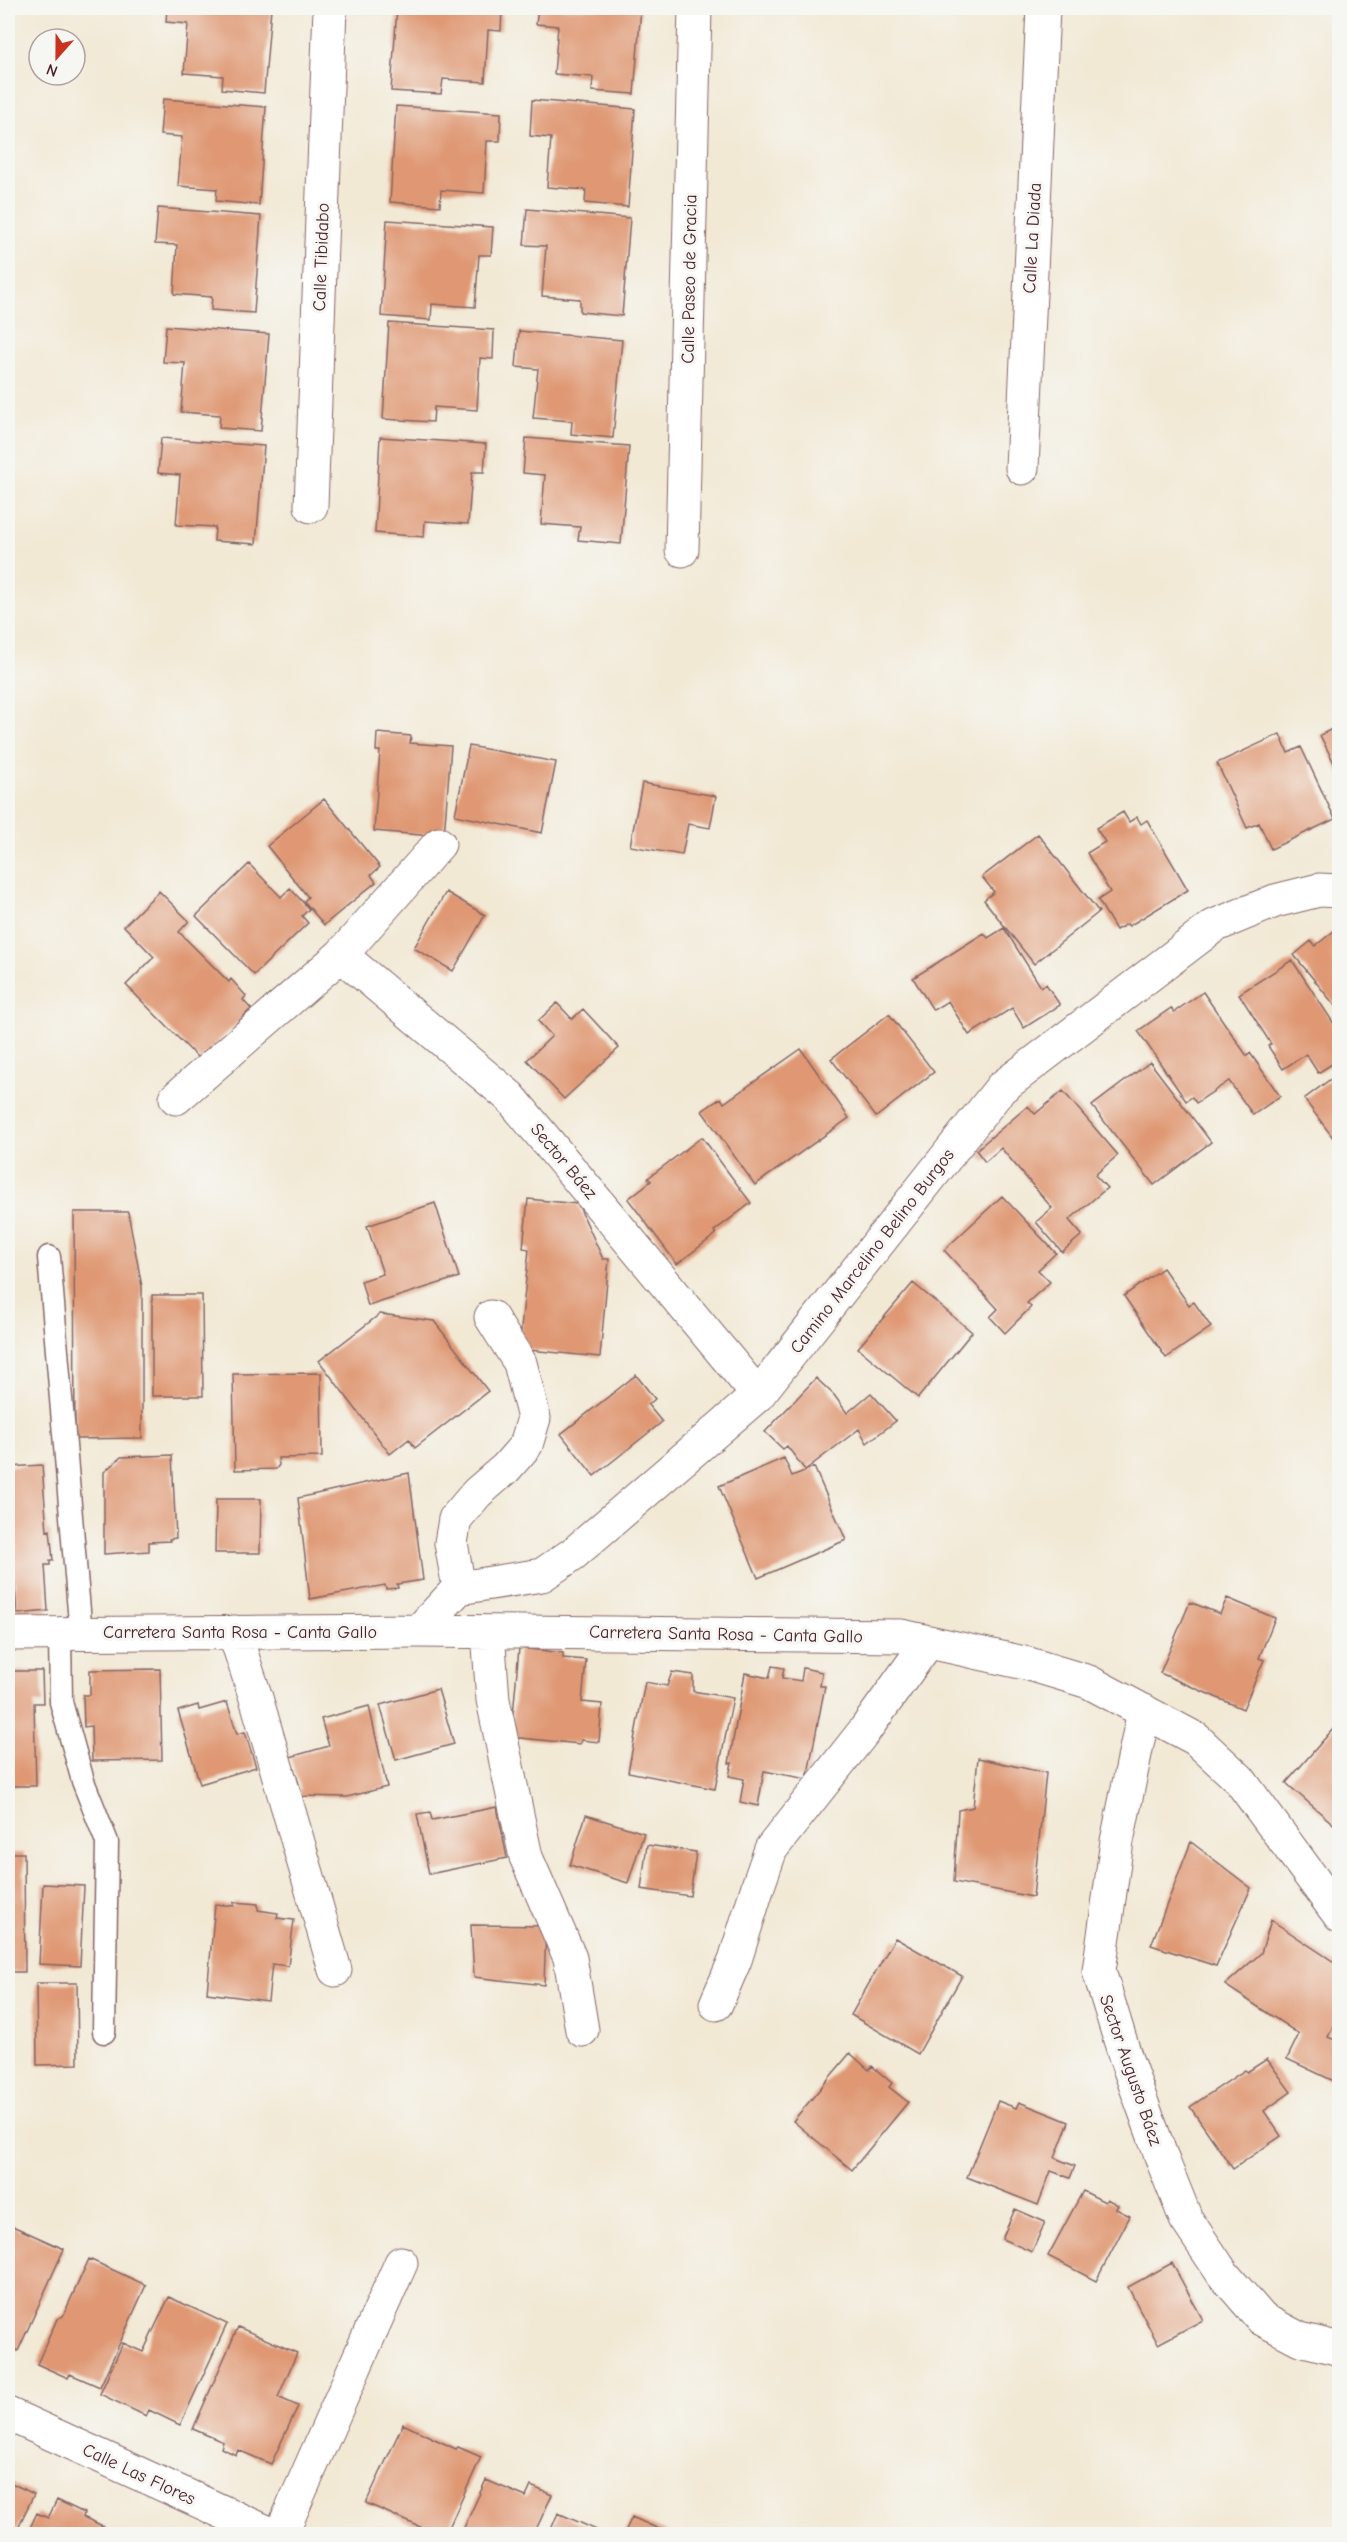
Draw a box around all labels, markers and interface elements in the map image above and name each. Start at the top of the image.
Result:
north arrow [27,27,87,87]
text: N [44,60,60,80]
street label: Calle La Diada [1019,182,1046,294]
street label: Calle Paseo de Gracia [678,194,701,364]
street label: Calle Tibidabo [309,202,334,312]
street label: Sector Báez [526,1119,601,1204]
street label: Camino Marcelino Belino Burgos [786,1145,959,1358]
street label: Carretera Santa Rosa - Canta Gallo [103,1622,377,1643]
street label: Carretera Santa Rosa - Canta Gallo [589,1622,863,1647]
street label: Sector Augusto Báez [1095,1992,1166,2149]
street label: Calle Las Flores [79,2439,198,2510]

